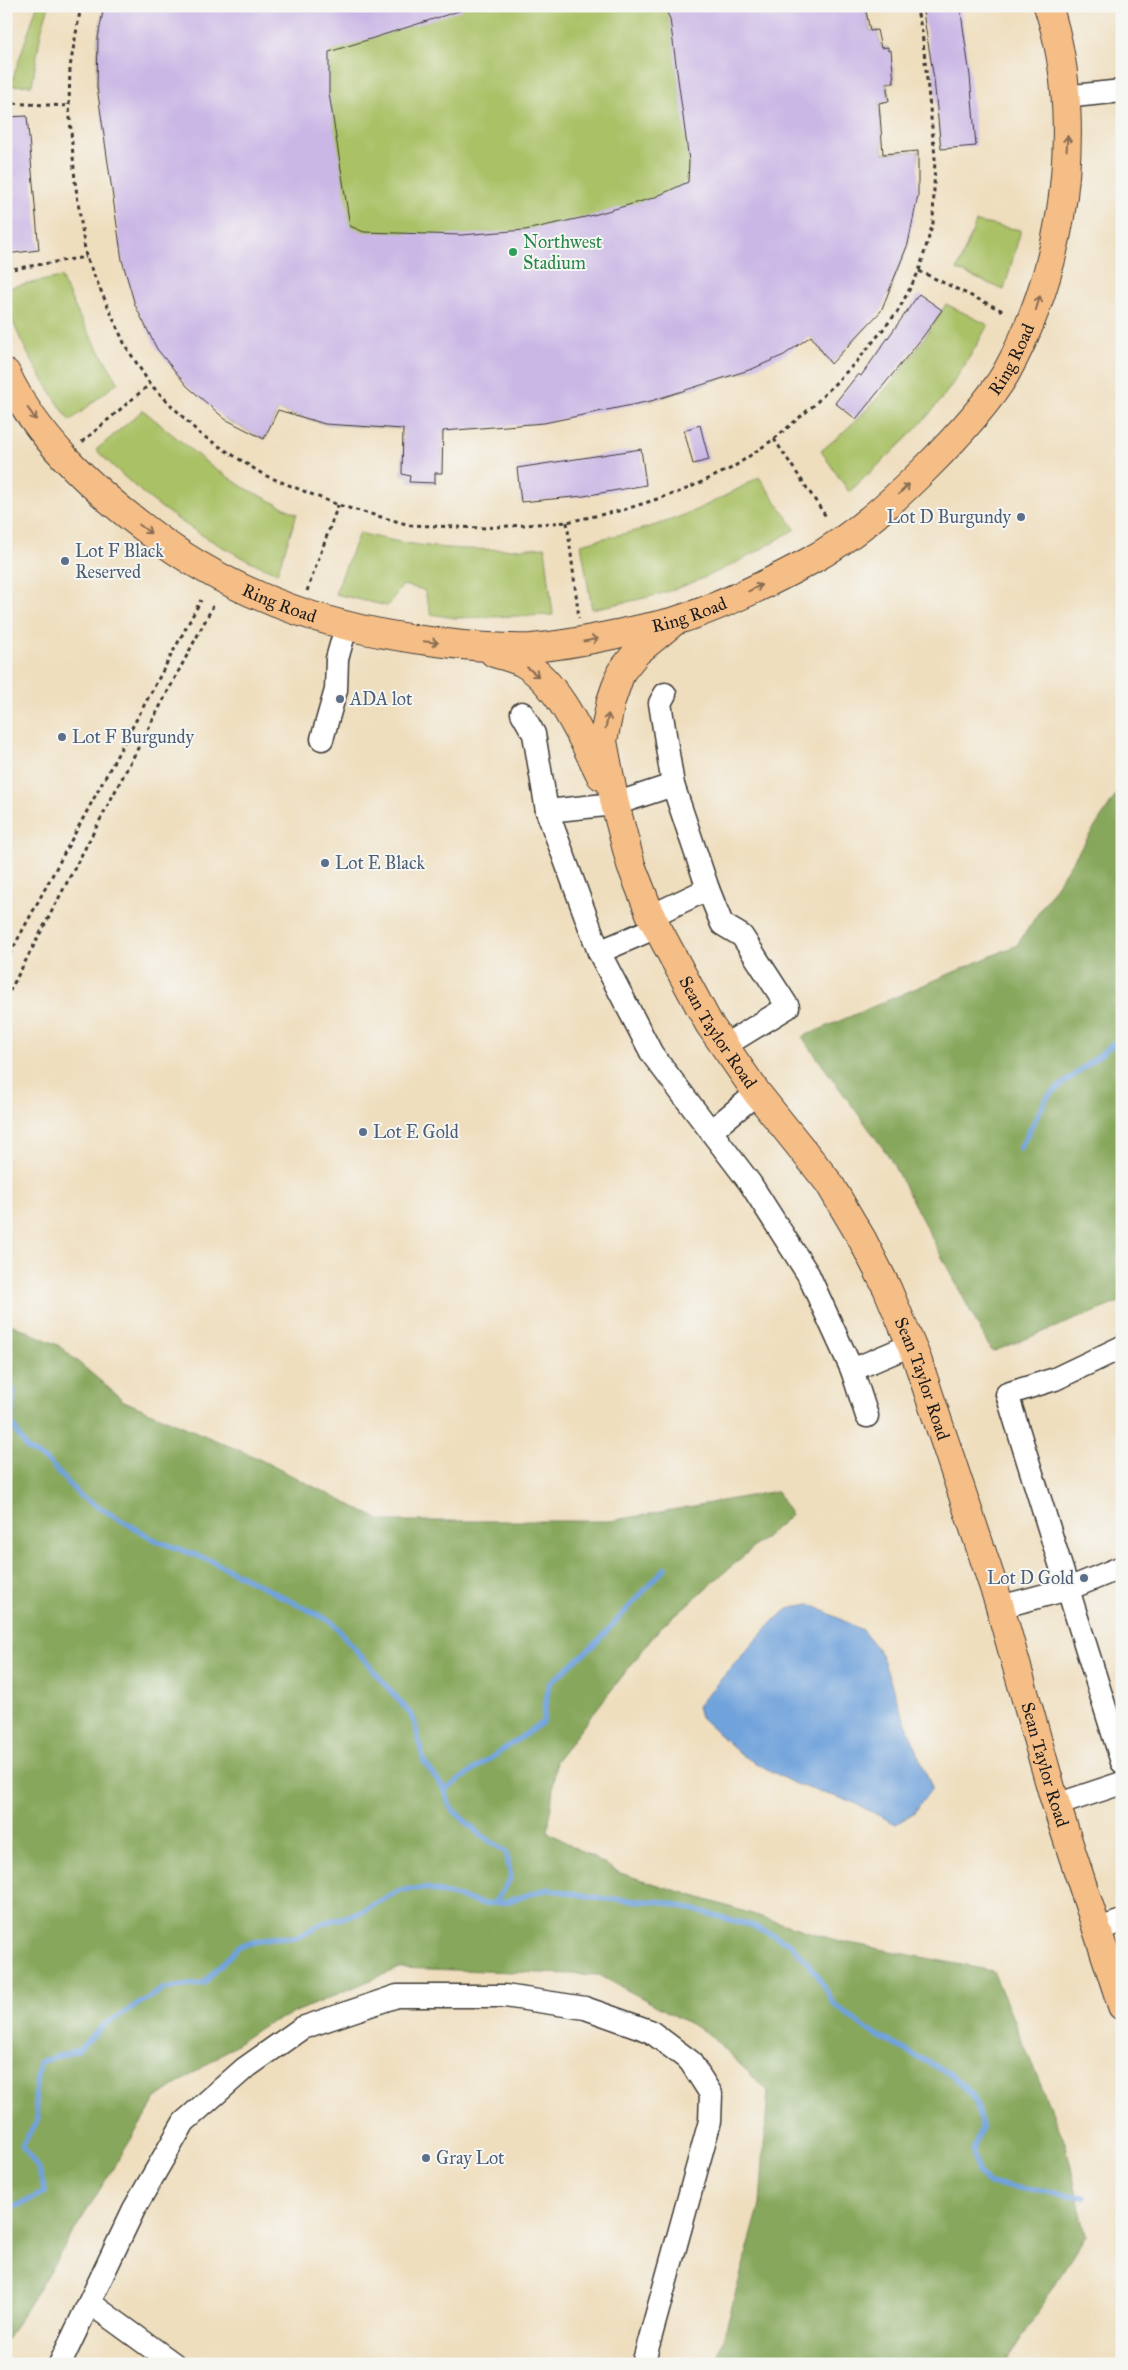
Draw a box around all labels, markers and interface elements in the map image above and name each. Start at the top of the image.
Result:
one-way arrow [1062,136,1072,152]
place label: Northwest Stadium [523,231,603,274]
marker: Northwest Stadium [507,246,519,258]
one-way arrow [1034,295,1043,311]
street label: Ring Road [984,320,1039,400]
one-way arrow [26,407,37,421]
one-way arrow [898,483,910,496]
place label: Lot D Burgundy [887,506,1012,529]
marker: Lot D Burgundy [1015,511,1027,523]
one-way arrow [138,524,152,534]
place label: Lot F Black Reserved [75,540,164,583]
marker: Lot F Black Reserved [59,555,71,567]
street label: Ring Road [239,579,319,627]
one-way arrow [747,583,762,592]
street label: Ring Road [649,592,730,637]
one-way arrow [582,635,598,644]
one-way arrow [423,637,439,647]
one-way arrow [526,666,539,677]
place label: ADA lot [349,688,413,710]
marker: ADA lot [334,693,346,705]
one-way arrow [603,714,612,730]
place label: Lot F Burgundy [72,726,194,749]
marker: Lot F Burgundy [56,731,68,743]
place label: Lot E Black [335,852,425,874]
marker: Lot E Black [319,857,331,869]
street label: Sean Taylor Road [674,972,762,1093]
place label: Lot E Gold [373,1121,459,1143]
marker: Lot E Gold [357,1126,369,1138]
street label: Sean Taylor Road [890,1314,954,1443]
place label: Lot D Gold [987,1567,1074,1589]
marker: Lot D Gold [1078,1572,1090,1584]
street label: Sean Taylor Road [1016,1700,1074,1830]
place label: Gray Lot [436,2147,505,2169]
marker: Gray Lot [420,2152,432,2164]

